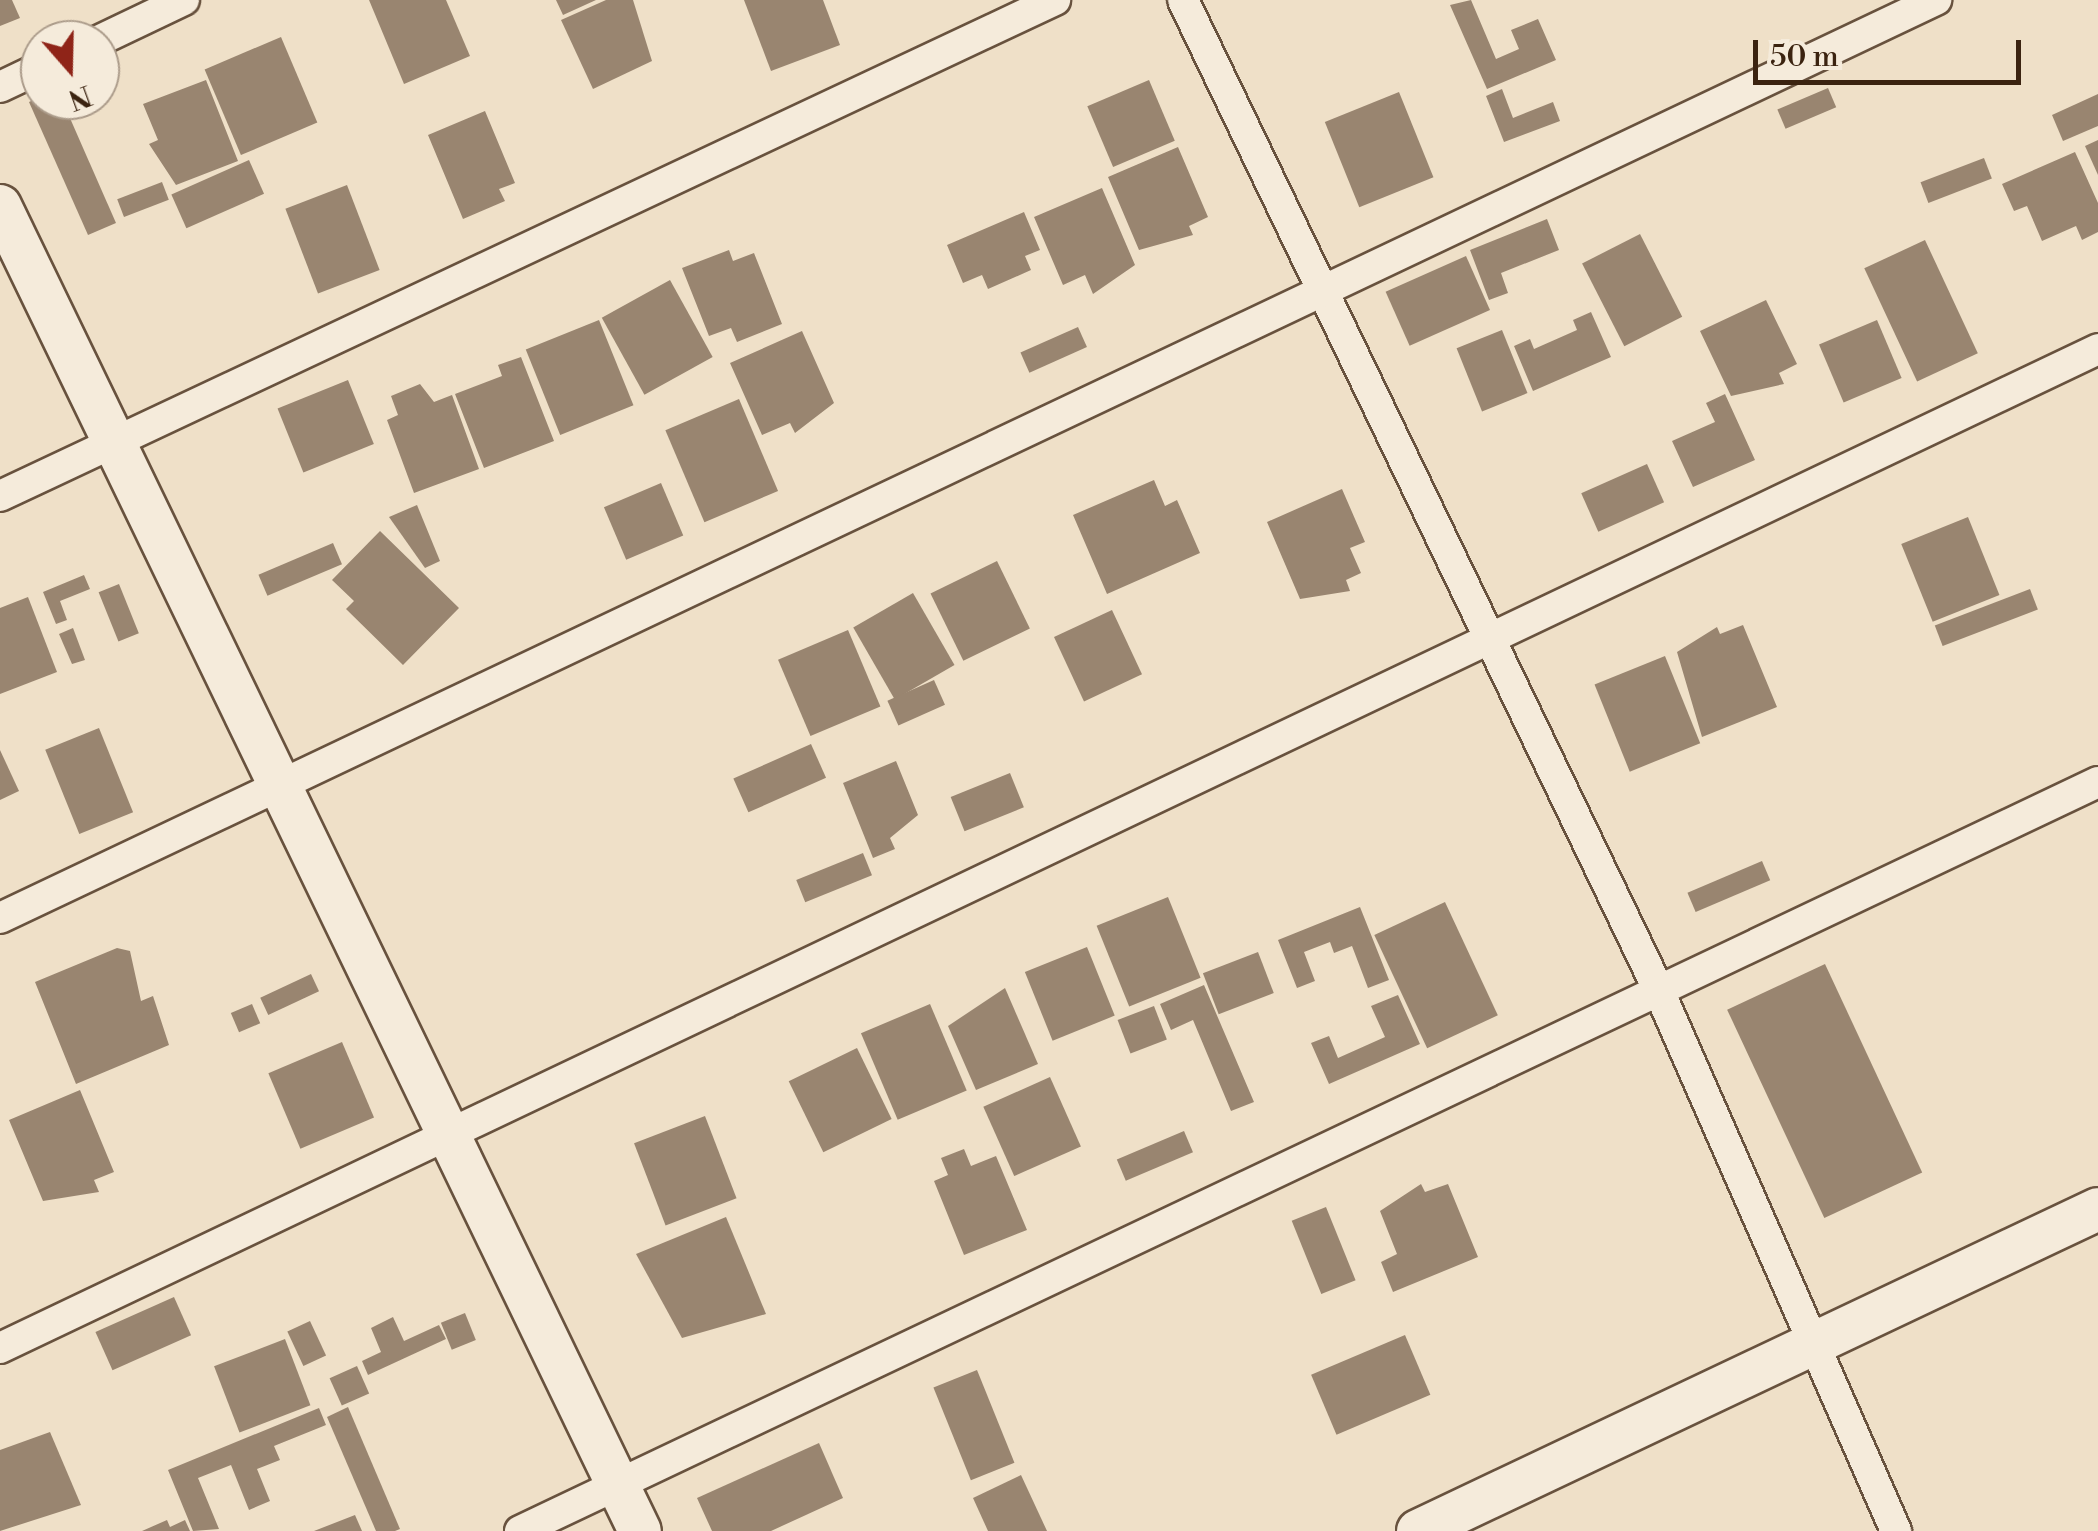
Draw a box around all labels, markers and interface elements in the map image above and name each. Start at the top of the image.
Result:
north arrow [20,20,120,120]
scale bar [1758,20,2026,82]
text: 50 m [1770,38,1839,76]
text: N [63,77,96,117]

